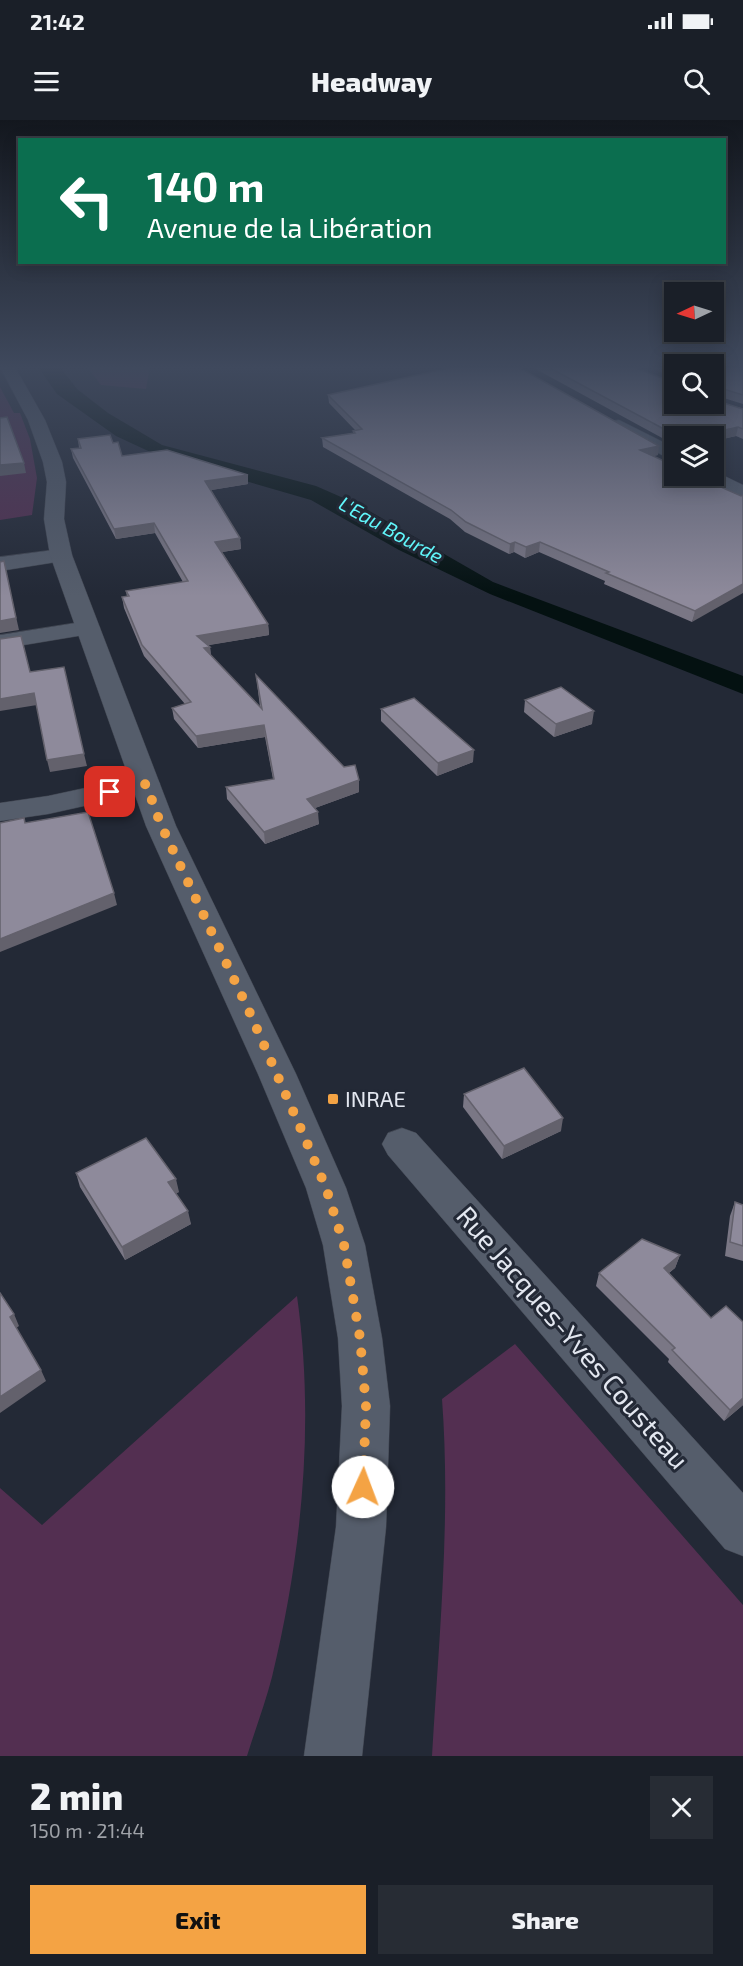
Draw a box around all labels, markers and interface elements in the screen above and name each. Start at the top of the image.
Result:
text: 21:42 [30,8,85,34]
icon: menu [30,65,63,98]
text: Headway [311,65,432,97]
icon: search [680,65,713,98]
text: 140 m [147,160,264,210]
icon: left [48,162,126,240]
text: Avenue de la Libération [147,211,432,243]
north arrow [664,282,724,342]
map controls [664,282,724,486]
button: search [664,354,724,414]
button: layers [664,426,724,486]
water label: L'Eau Bourde [335,491,448,568]
pin [84,766,135,817]
icon: arrive [93,775,126,808]
place label: INRAE [345,1085,406,1111]
marker: INRAE [326,1092,340,1106]
street label: Rue Jacques-Yves Cousteau [450,1199,696,1475]
position arrow [331,1455,395,1519]
text: 2 min [30,1774,123,1817]
button: close [650,1776,713,1839]
text: 150 m · 21:44 [30,1818,145,1842]
button: Exit [30,1885,366,1954]
button: Share [378,1885,713,1954]

